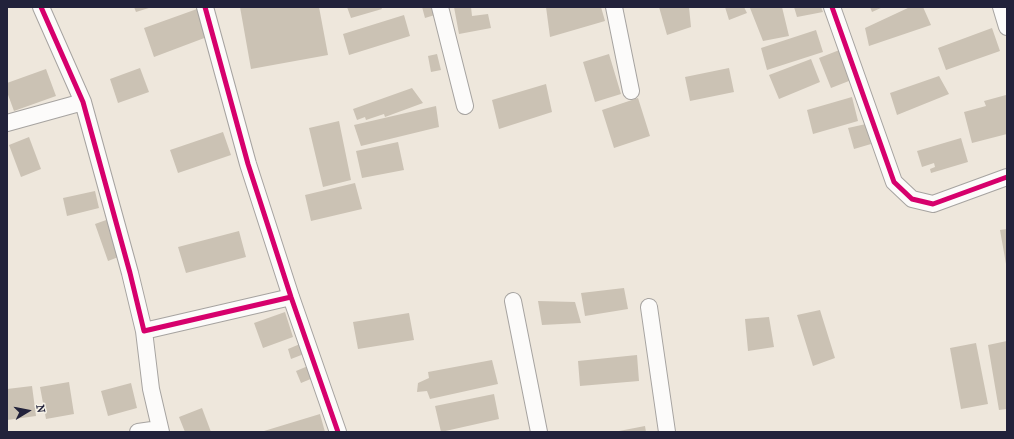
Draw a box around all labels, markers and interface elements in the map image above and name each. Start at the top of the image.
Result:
north arrow [8,391,48,431]
text: N [33,404,47,414]

